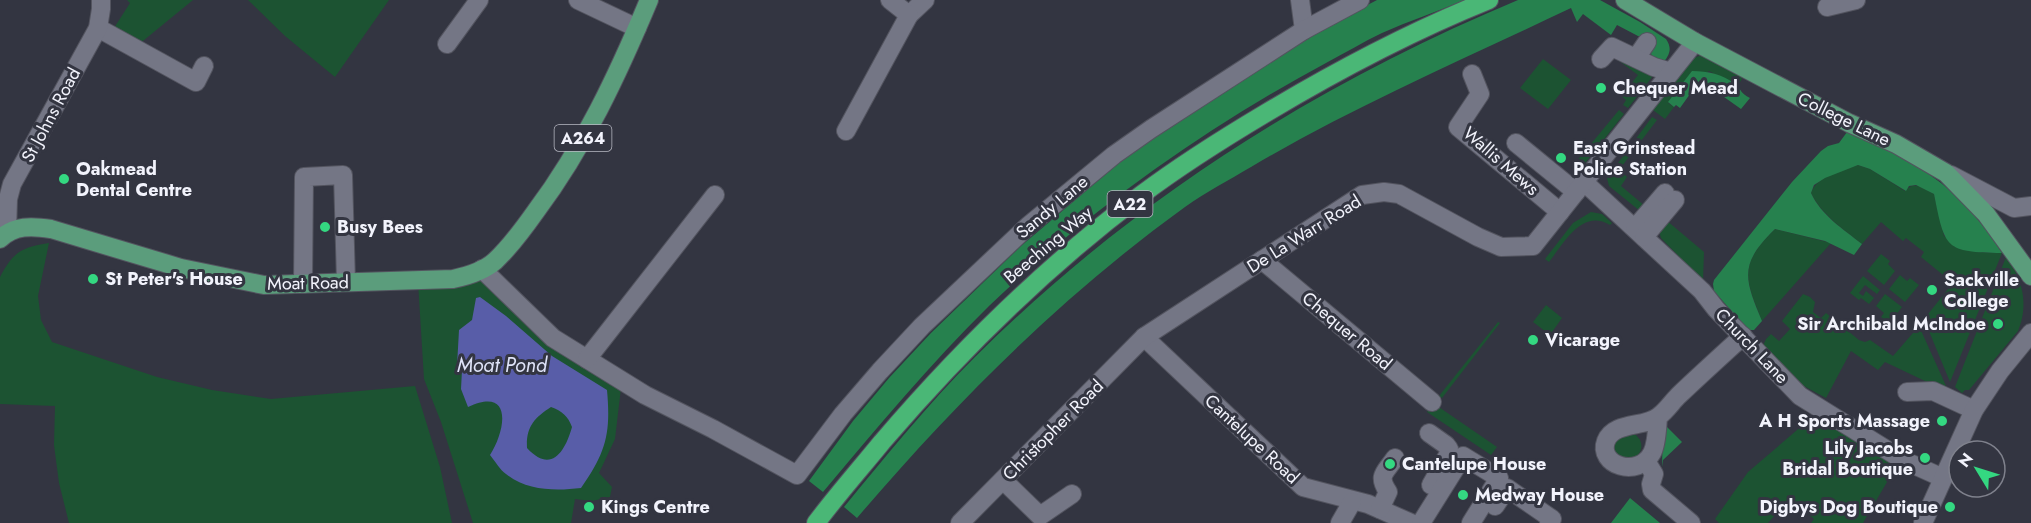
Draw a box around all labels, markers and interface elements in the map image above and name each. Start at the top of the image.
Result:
street label: St Johns Road [15,63,87,167]
place label: Chequer Mead [1613,75,1738,101]
marker: Chequer Mead [1594,81,1608,95]
street label: College Lane [1793,85,1895,153]
street label: Wallis Mews [1457,121,1545,201]
road number: A264 [554,125,612,151]
place label: East Grinstead Police Station [1573,135,1695,182]
marker: East Grinstead Police Station [1554,151,1568,165]
place label: Oakmead Dental Centre [76,156,192,203]
street label: Sandy Lane [1010,169,1094,245]
marker: Oakmead Dental Centre [57,172,71,186]
street label: De La Warr Road [1242,188,1366,280]
road number: A22 [1108,191,1152,217]
street label: Beeching Way [998,200,1098,290]
place label: Busy Bees [337,214,423,240]
marker: Busy Bees [318,220,332,234]
place label: St Peter's House [105,266,243,292]
place label: Sackville College [1944,267,2019,314]
street label: Moat Road [267,269,349,297]
marker: St Peter's House [86,272,100,286]
marker: Sackville College [1925,283,1939,297]
street label: Chequer Road [1296,286,1398,376]
street label: Church Lane [1709,302,1795,390]
place label: Sir Archibald McIndoe [1797,311,1986,337]
marker: Sir Archibald McIndoe [1991,317,2005,331]
place label: Vicarage [1544,327,1620,353]
marker: Vicarage [1526,333,1540,347]
water label: Moat Pond [457,351,548,380]
street label: Christopher Road [997,374,1109,486]
street label: Cantelupe Road [1199,388,1305,490]
place label: A H Sports Massage [1758,408,1930,434]
marker: A H Sports Massage [1935,414,1949,428]
place label: Lily Jacobs Bridal Boutique [1782,435,1913,482]
north arrow [1947,439,2007,499]
text: N [1953,448,1979,472]
place label: Cantelupe House [1402,451,1546,477]
marker: Lily Jacobs Bridal Boutique [1918,451,1932,465]
marker: Cantelupe House [1383,457,1397,471]
place label: Medway House [1475,482,1604,508]
marker: Medway House [1456,488,1470,502]
place label: Kings Centre [601,494,710,520]
place label: Digbys Dog Boutique [1759,494,1938,520]
marker: Kings Centre [582,500,596,514]
marker: Digbys Dog Boutique [1943,500,1957,514]

